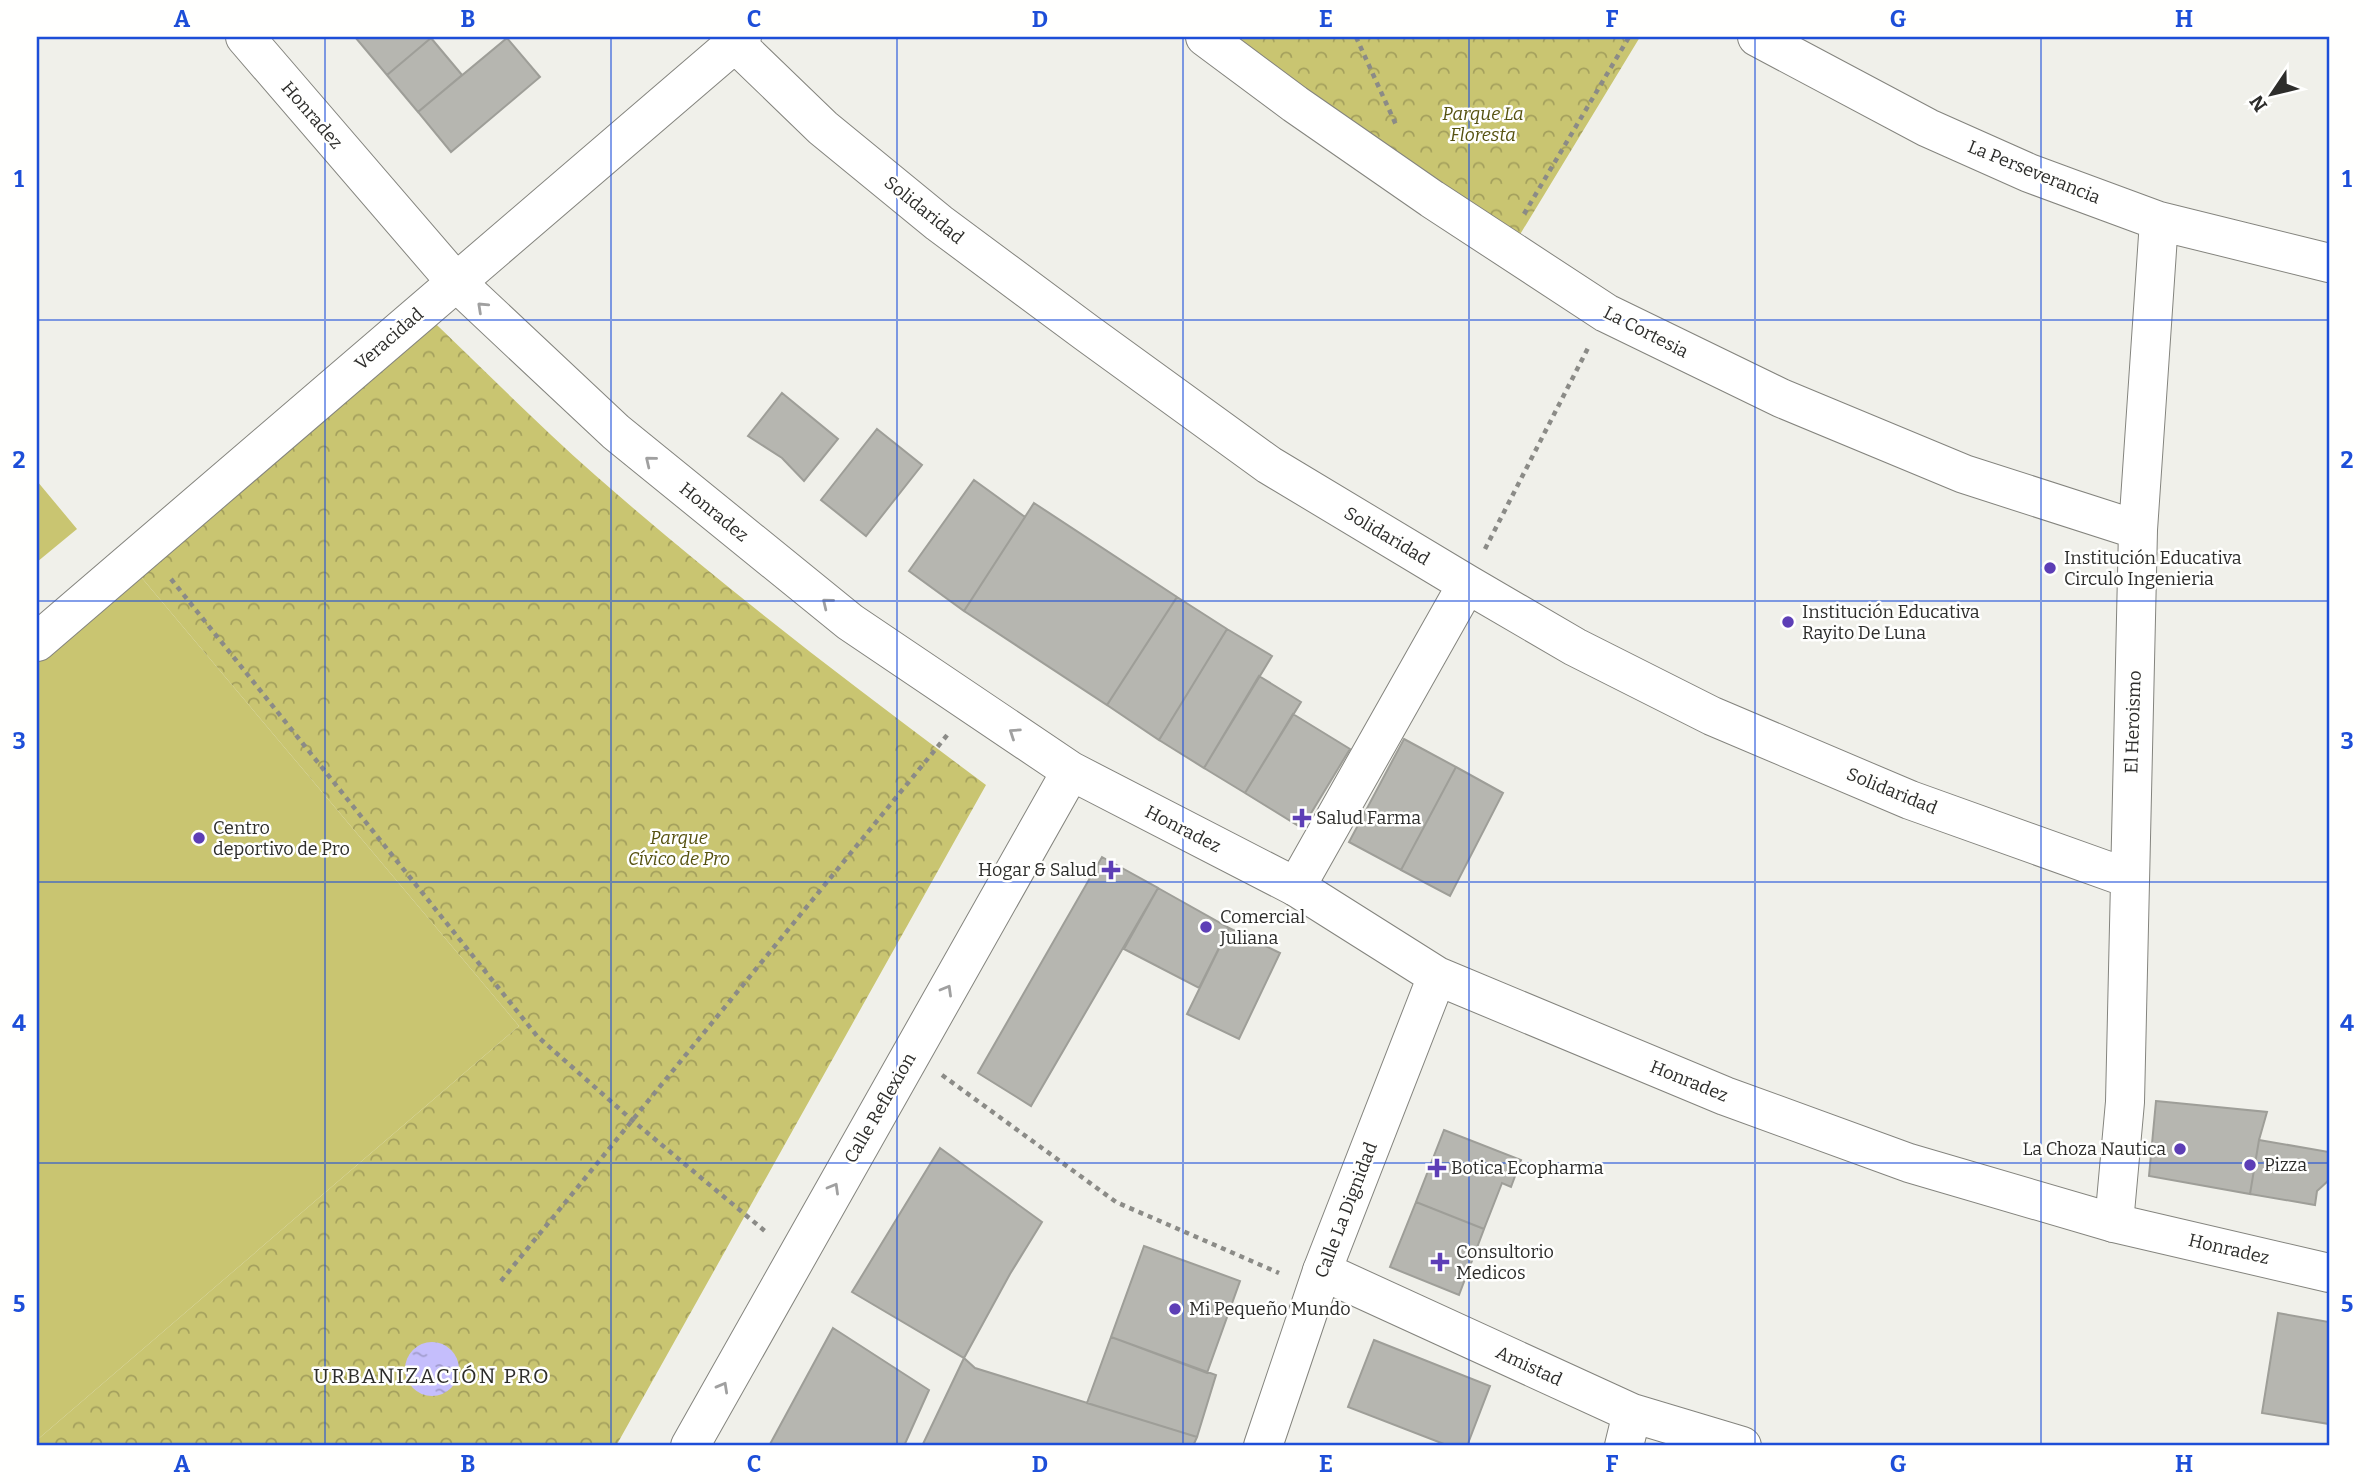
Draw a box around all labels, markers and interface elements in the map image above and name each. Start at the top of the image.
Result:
text: A [174,5,191,33]
text: B [461,5,475,33]
text: C [747,5,761,33]
text: D [1032,5,1048,33]
text: E [1319,5,1333,33]
text: F [1606,5,1619,33]
text: G [1890,5,1907,33]
text: H [2175,5,2193,33]
north arrow [2236,60,2306,130]
street label: Honradez [277,77,347,153]
text: N [2245,91,2272,116]
park label: Parque La Floresta [1442,103,1524,146]
street label: La Perseverancia [1965,135,2104,209]
text: 1 [14,165,24,193]
text: 1 [2342,165,2352,193]
street label: Solidaridad [880,171,968,249]
street label: La Cortesia [1600,301,1692,363]
street label: Veracidad [350,303,428,375]
one-way arrow [477,303,490,315]
text: 2 [13,446,26,474]
text: 2 [2341,446,2354,474]
one-way arrow [645,457,658,469]
street label: Honradez [675,478,753,546]
street label: Solidaridad [1340,502,1434,570]
place label: Institución Educativa Circulo Ingenieria [2064,547,2242,590]
marker: Institución Educativa Circulo Ingenieria [2042,560,2058,576]
one-way arrow [823,599,835,612]
place label: Institución Educativa Rayito De Luna [1802,601,1980,644]
marker: Institución Educativa Rayito De Luna [1780,614,1796,630]
street label: El Heroismo [2120,670,2146,774]
text: 3 [12,727,26,755]
text: 3 [2340,727,2354,755]
one-way arrow [1009,729,1022,741]
street label: Solidaridad [1843,763,1941,819]
street label: Honradez [1141,801,1225,857]
place label: Salud Farma [1316,807,1421,829]
marker: Salud Farma [1294,810,1310,826]
place label: Centro deportivo de Pro [213,817,350,860]
park label: Parque Cívico de Pro [628,827,730,870]
marker: Centro deportivo de Pro [191,830,207,846]
place label: Hogar & Salud [978,859,1097,881]
marker: Hogar & Salud [1103,862,1119,878]
place label: Comercial Juliana [1219,906,1305,949]
marker: Comercial Juliana [1198,919,1214,935]
one-way arrow [939,985,952,998]
text: 4 [12,1009,26,1037]
text: 4 [2340,1009,2354,1037]
street label: Calle Reflexion [840,1048,921,1167]
street label: Honradez [1647,1055,1731,1107]
place label: La Choza Nautica [2023,1138,2166,1160]
street label: Calle La Dignidad [1310,1139,1382,1281]
marker: La Choza Nautica [2172,1141,2188,1157]
place label: Pizza [2264,1154,2307,1176]
place label: Botica Ecopharma [1451,1157,1604,1179]
marker: Pizza [2242,1157,2258,1173]
marker: Botica Ecopharma [1429,1160,1445,1176]
one-way arrow [826,1183,839,1196]
street label: Honradez [2186,1229,2272,1269]
place label: Consultorio Medicos [1456,1241,1554,1284]
marker: Consultorio Medicos [1430,1252,1450,1272]
text: 5 [13,1290,25,1318]
text: 5 [2341,1290,2353,1318]
place label: Mi Pequeño Mundo [1189,1298,1351,1320]
marker: Mi Pequeño Mundo [1167,1301,1183,1317]
street label: Amistad [1492,1341,1566,1391]
district label: URBANIZACIÓN PRO [313,1363,551,1389]
one-way arrow [715,1381,728,1394]
text: A [174,1450,191,1478]
text: B [461,1450,475,1478]
text: C [747,1450,761,1478]
text: D [1032,1450,1048,1478]
text: E [1319,1450,1333,1478]
text: F [1606,1450,1619,1478]
text: G [1890,1450,1907,1478]
text: H [2175,1450,2193,1478]

